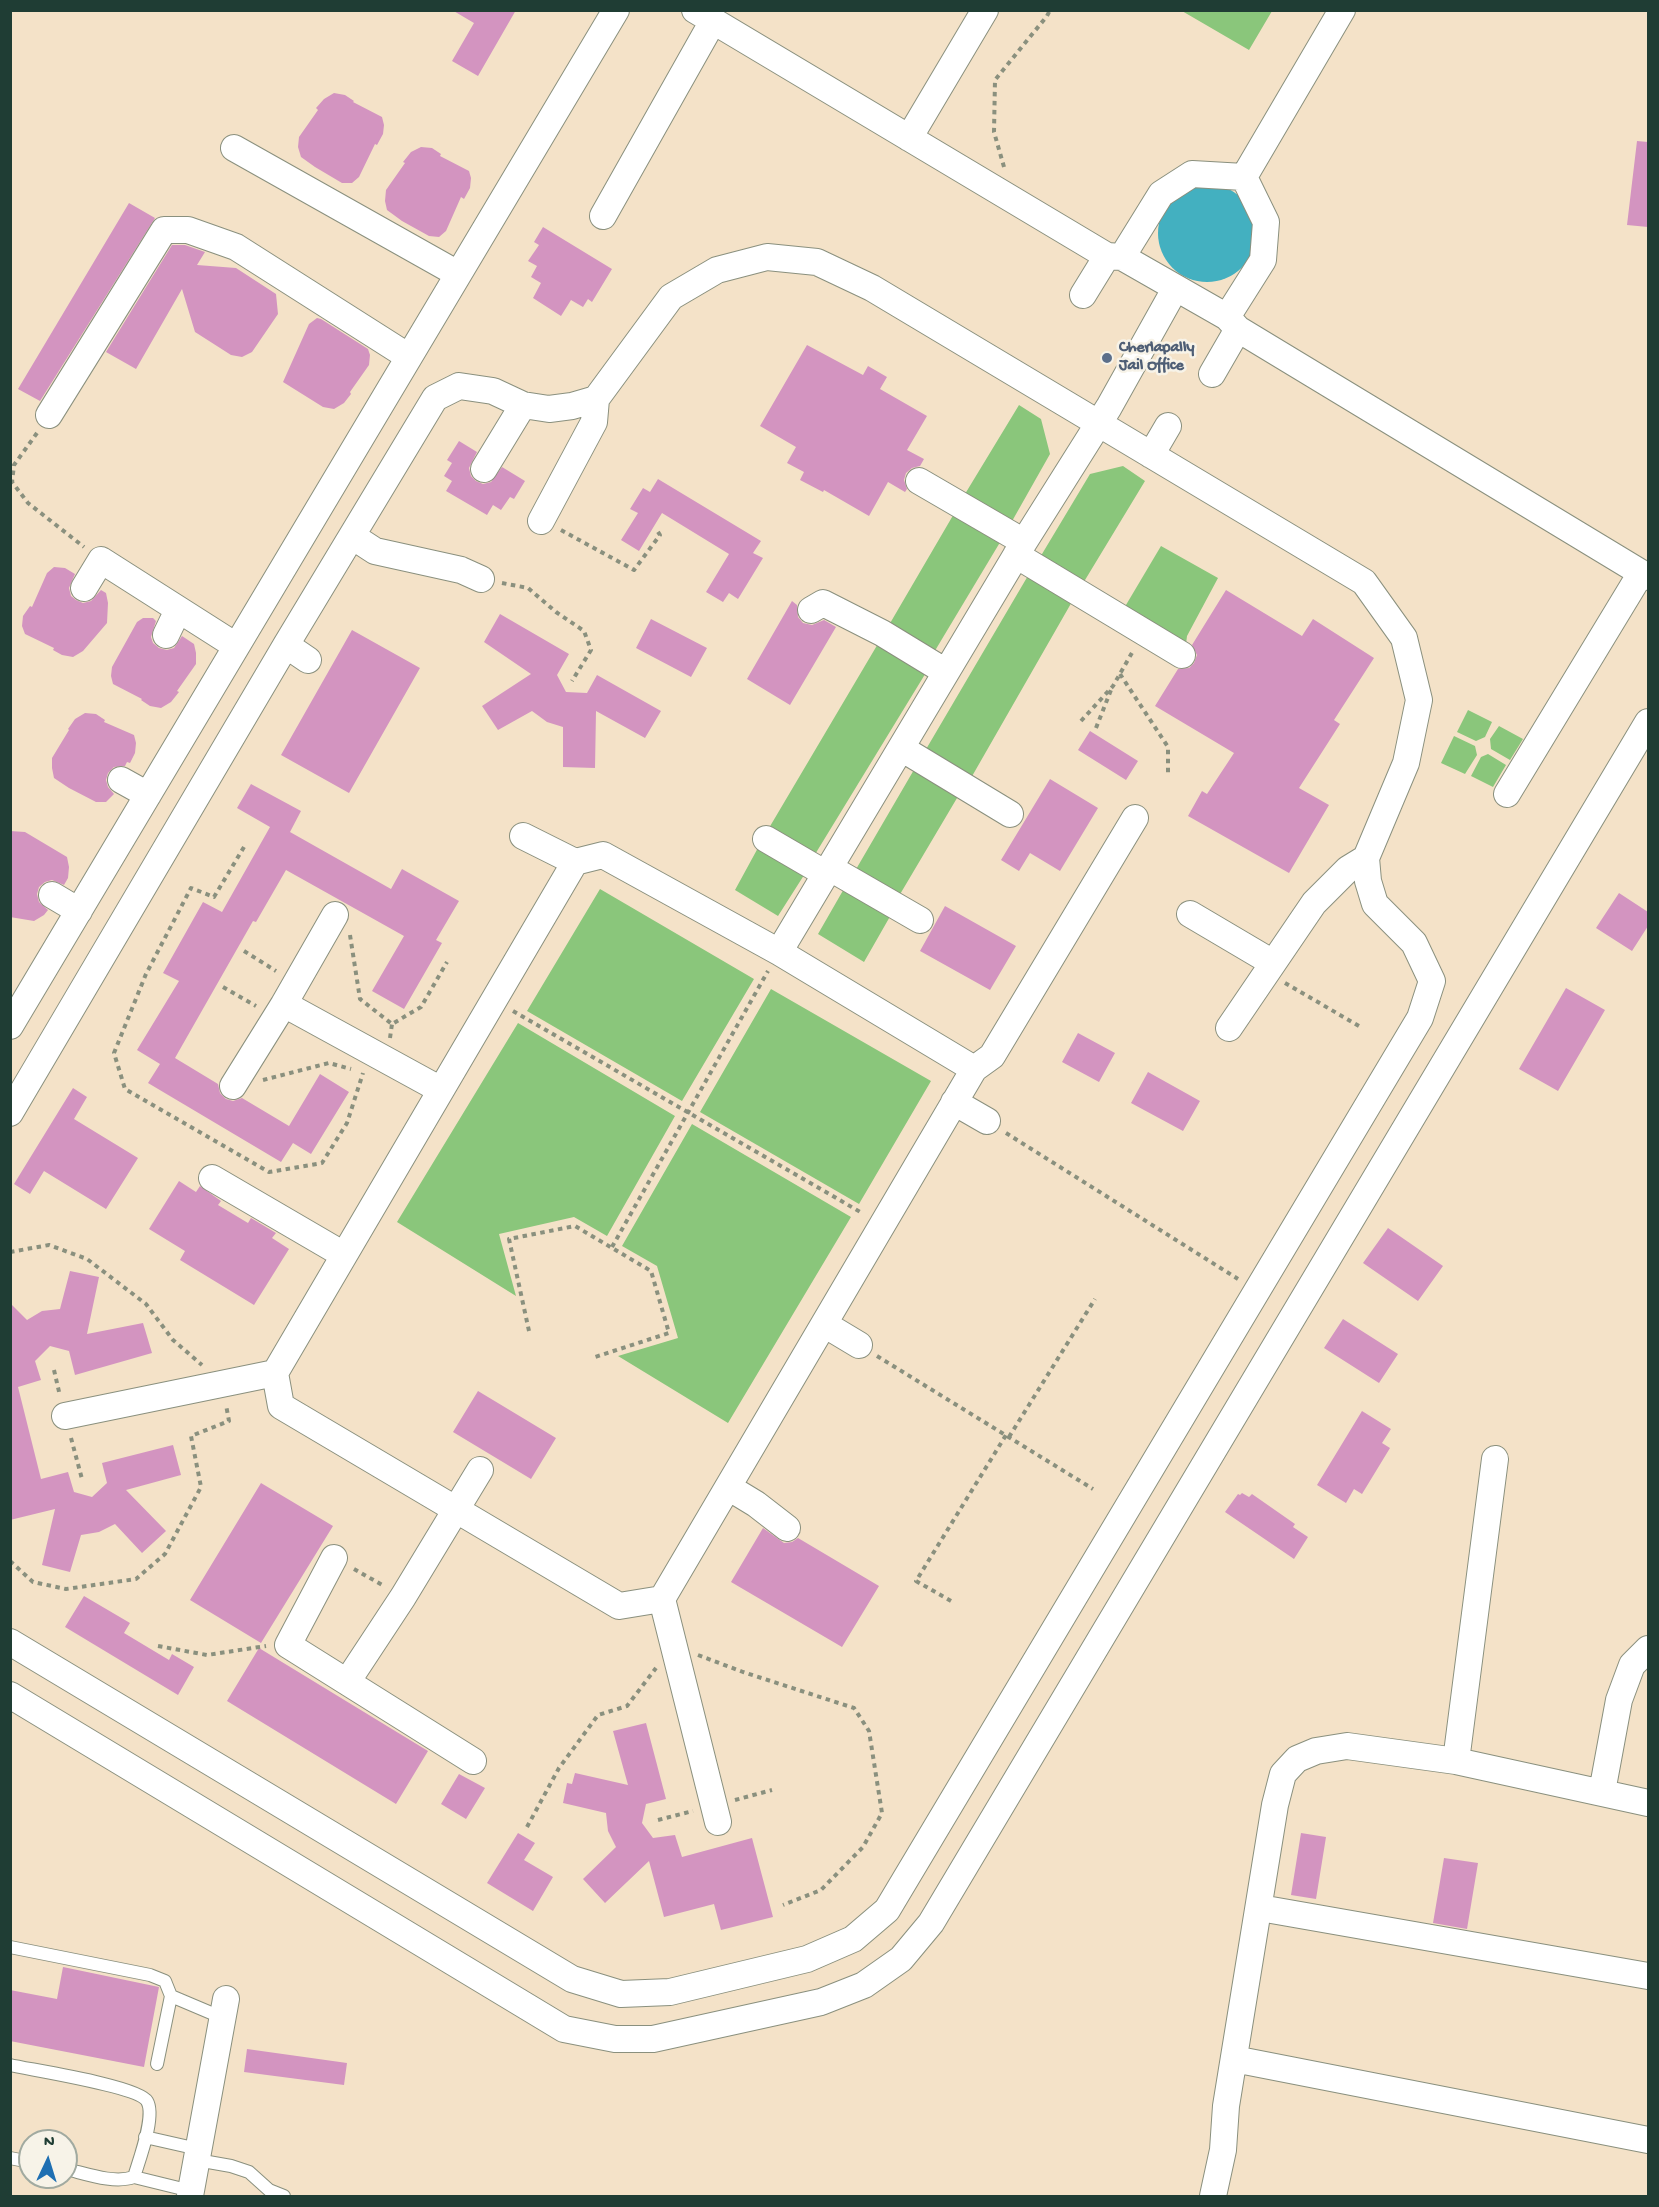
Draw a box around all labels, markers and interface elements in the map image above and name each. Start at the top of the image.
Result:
place label: Cherlapally Jail Office [1119,339,1194,377]
marker: Cherlapally Jail Office [1100,351,1114,365]
north arrow [18,2129,78,2189]
text: N [43,2133,55,2152]

